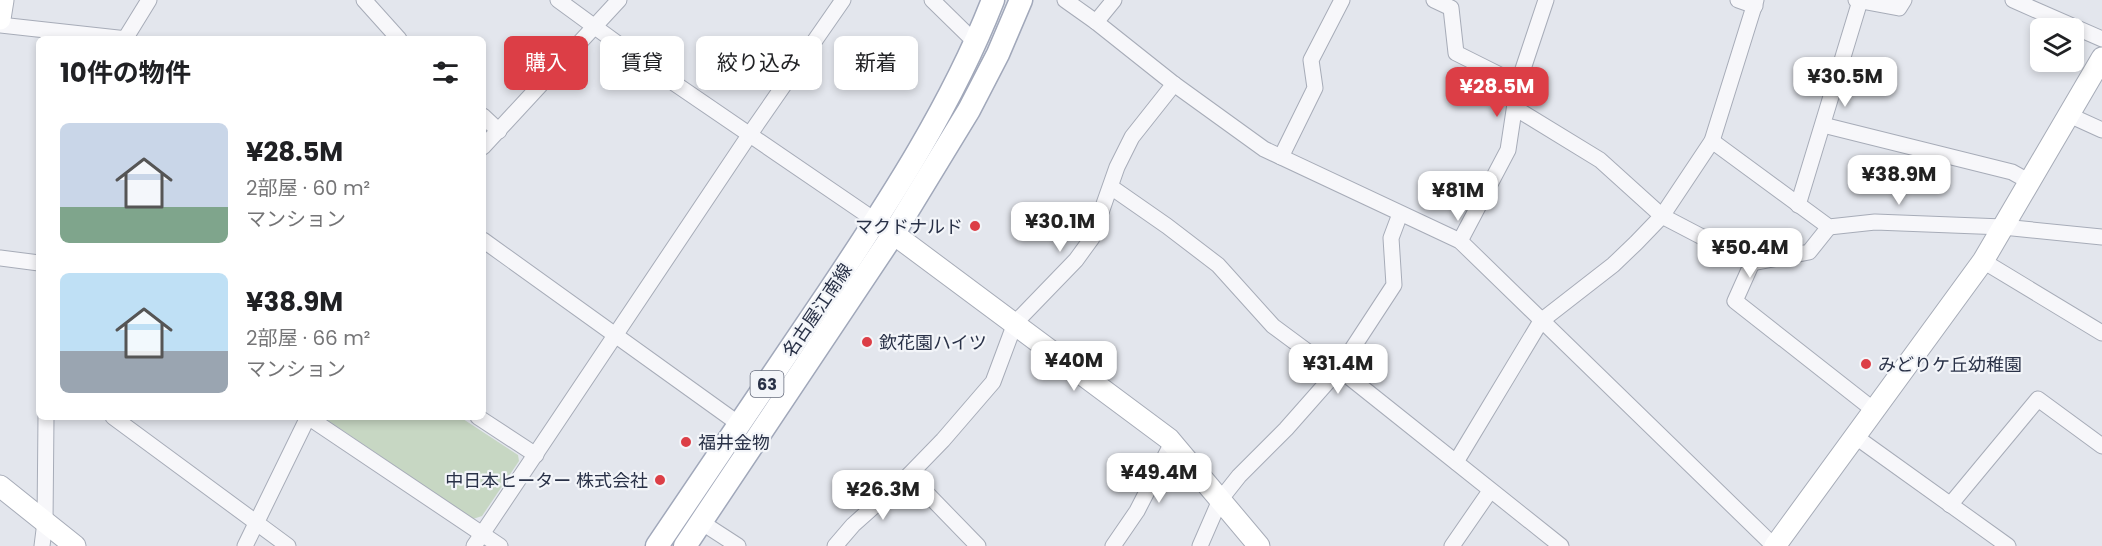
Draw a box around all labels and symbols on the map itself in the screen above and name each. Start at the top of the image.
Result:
pin: ¥30.5M [1796,57,1894,108]
pin: ¥28.5M [1448,67,1546,118]
pin: ¥38.9M [1850,155,1948,206]
pin: ¥81M [1422,171,1494,222]
pin: ¥30.1M [1011,202,1109,253]
place label: マクドナルド [855,214,963,239]
marker: マクドナルド [968,219,982,233]
pin: ¥50.4M [1701,228,1799,279]
street label: 名古屋江南線 [776,258,858,362]
place label: 欽花園ハイツ [879,330,987,355]
marker: 欽花園ハイツ [860,335,874,349]
pin: ¥40M [1038,341,1110,392]
pin: ¥31.4M [1289,344,1387,395]
place label: みどりケ丘幼稚園 [1878,352,2022,377]
marker: みどりケ丘幼稚園 [1859,357,1873,371]
road number: 63 [750,371,783,397]
place label: 福井金物 [698,430,770,455]
marker: 福井金物 [679,435,693,449]
pin: ¥49.4M [1110,453,1208,504]
place label: 中日本ヒーター 株式会社 [445,468,648,493]
pin: ¥26.3M [834,470,932,521]
marker: 中日本ヒーター 株式会社 [653,473,667,487]

